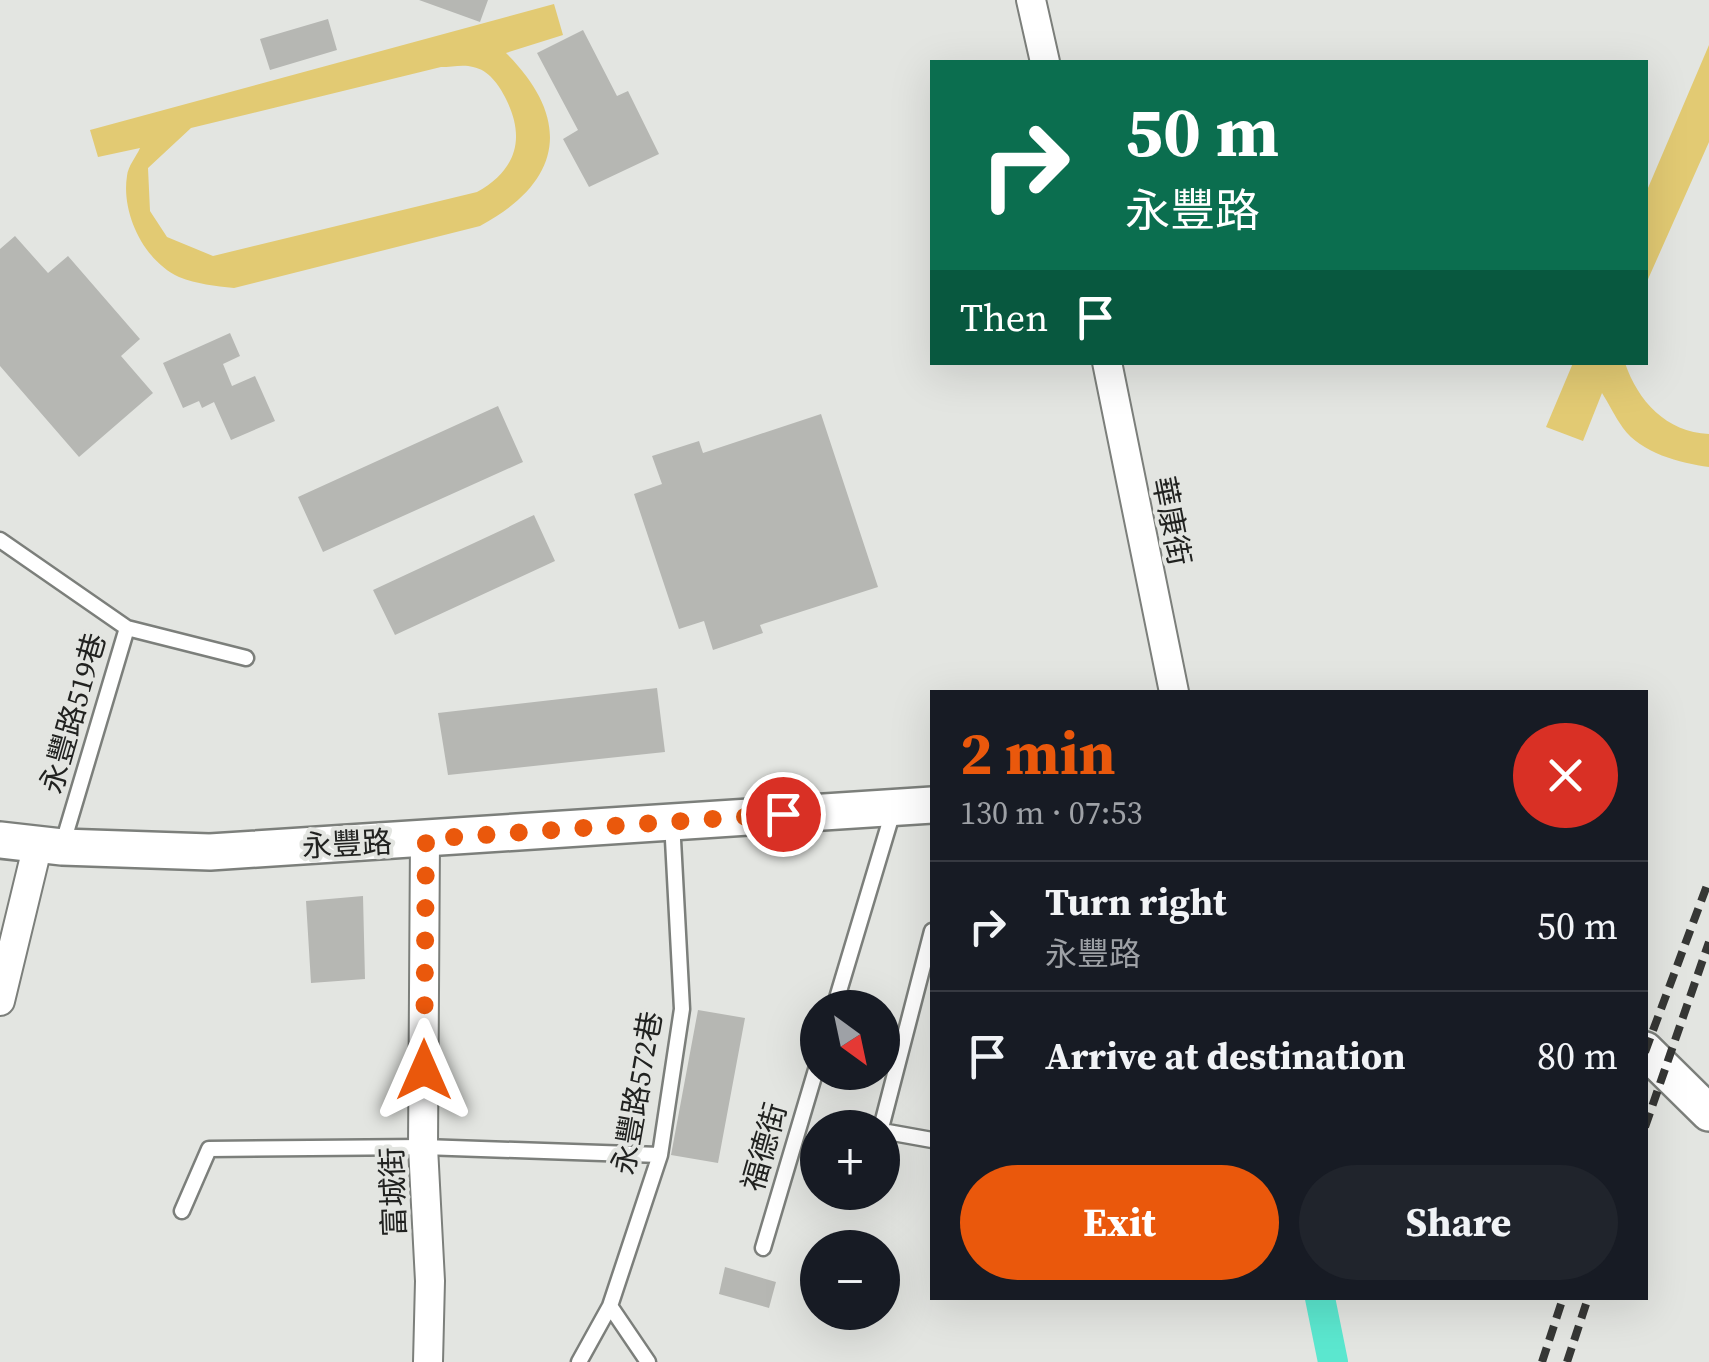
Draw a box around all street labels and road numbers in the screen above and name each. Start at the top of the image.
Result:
street label: 華康街 [1143,473,1201,569]
street label: 永豐路519巷 [31,628,115,798]
street label: 永豐路 [301,821,393,867]
street label: 永豐路572巷 [602,1008,672,1178]
street label: 福德街 [732,1098,796,1196]
street label: 富城街 [371,1146,415,1238]

